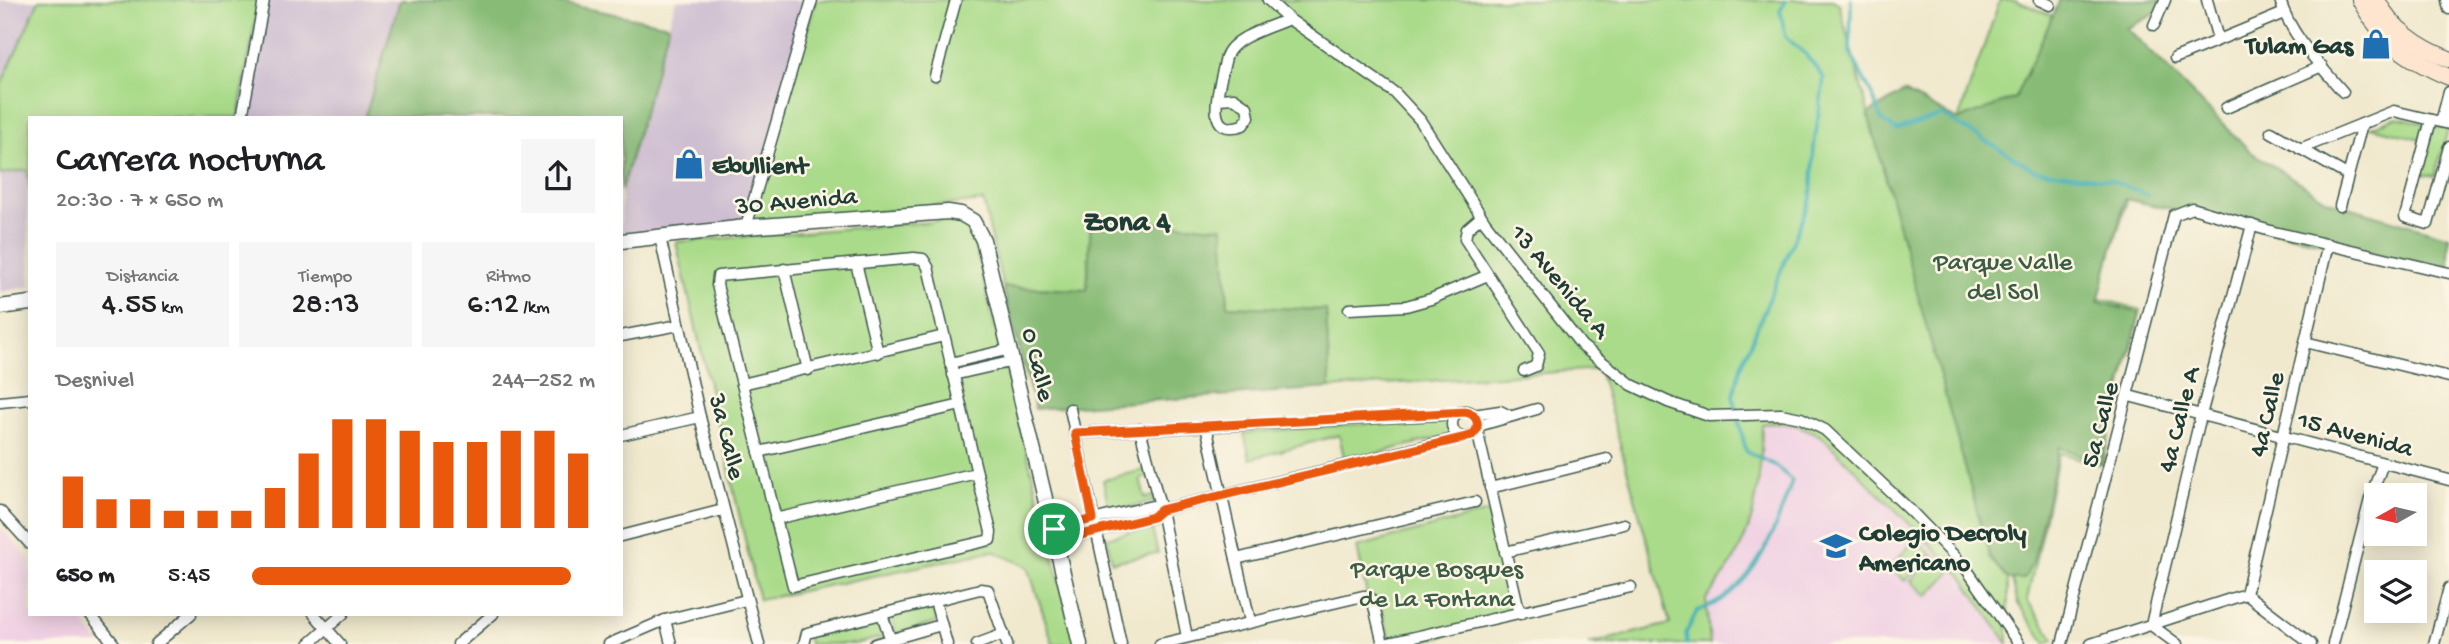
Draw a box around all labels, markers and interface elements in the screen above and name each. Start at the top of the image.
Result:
shop icon: Tulam Gas [2359,27,2393,61]
place label: Tulam Gas [2244,33,2354,64]
button: share [521,139,595,213]
text: Carrera nocturna [56,140,324,184]
shop icon: Ebullient [672,147,706,181]
place label: Ebullient [712,153,810,184]
street label: 30 Avenida [733,183,860,224]
text: 20:30 · 7 × 650 m [56,188,223,215]
district label: Zona 4 [1083,207,1171,242]
street label: 13 Avenida A [1501,219,1616,348]
park label: Parque Valle del Sol [1932,249,2073,310]
text: Distancia [107,266,178,289]
text: Tiempo [299,266,352,289]
text: Ritmo [486,266,531,289]
text: 4.55 [102,289,157,324]
text: 28:13 [291,289,360,324]
text: 6:12 [467,289,519,324]
text: km [157,297,183,320]
text: /km [519,297,550,320]
street label: 0 Calle [1012,325,1060,405]
street label: 4a Calle A [2153,362,2210,476]
text: Desnivel [56,368,134,395]
text: 244–252 m [491,368,595,395]
street label: 4a Calle [2245,369,2294,461]
street label: 5a Calle [2076,378,2129,472]
street label: 3a Calle [699,390,750,484]
street label: 15 Avenida [2293,406,2417,467]
north arrow [2364,483,2427,546]
map controls [2364,483,2427,623]
pin [1024,499,1084,559]
icon: arrive [1035,510,1073,548]
place label: Colegio Decroly Americano [1858,520,2026,581]
school or university icon: Colegio Decroly Americano [1819,529,1853,563]
park label: Parque Bosques de La Fontana [1350,556,1525,617]
button: layers [2364,560,2427,623]
text: 650 m [56,563,115,590]
text: 5:45 [168,563,210,590]

